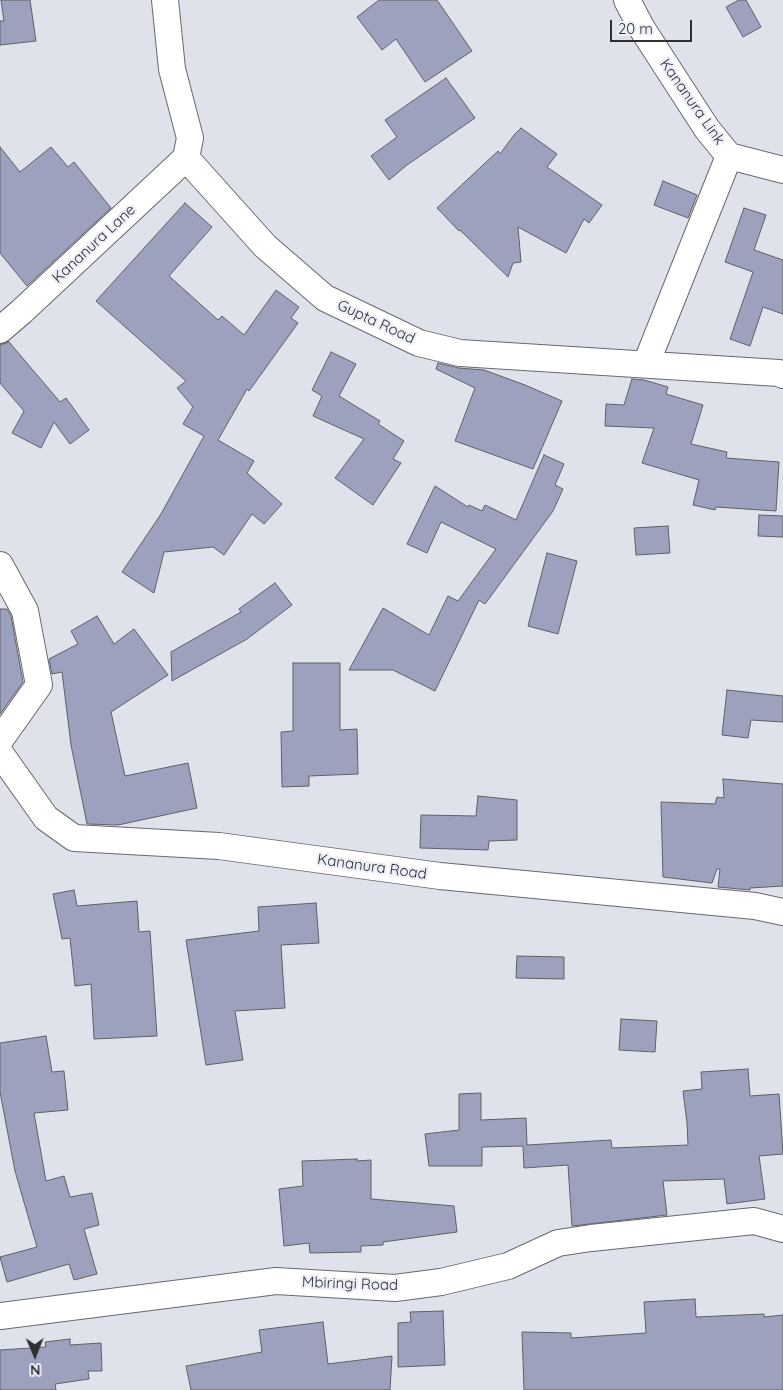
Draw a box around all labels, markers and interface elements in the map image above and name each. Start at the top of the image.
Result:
scale bar [613,10,696,42]
text: 20 m [618,19,653,38]
street label: Kananura Link [656,56,728,148]
street label: Kananura Lane [49,201,139,287]
street label: Gupta Road [334,296,418,348]
street label: Kananura Road [316,850,428,884]
street label: Mbiringi Road [302,1273,398,1295]
north arrow [10,1330,60,1380]
text: N [30,1361,41,1379]

